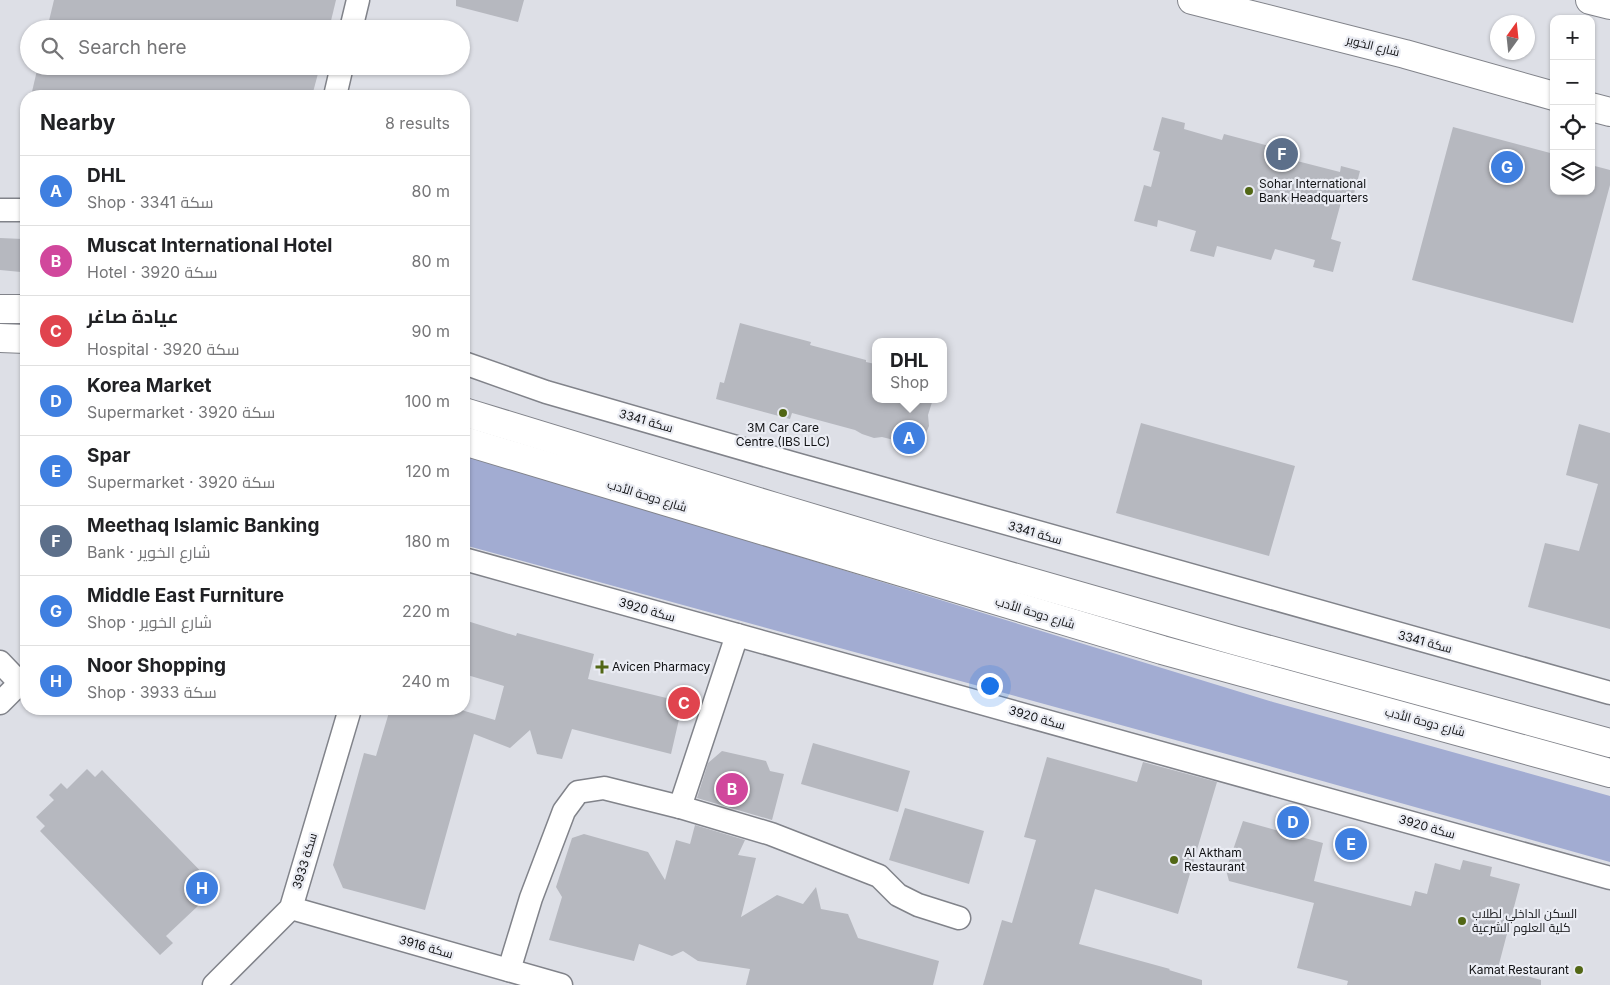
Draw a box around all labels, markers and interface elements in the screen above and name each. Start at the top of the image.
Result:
north arrow [1490,15,1535,60]
map controls [1550,15,1595,195]
button: + [1550,15,1595,60]
search box [20,20,470,75]
street label: شارع الخوير [1344,31,1401,60]
icon: search [38,34,66,62]
text: Search here [78,36,187,59]
button: − [1550,60,1595,105]
button: locate [1550,105,1595,150]
text: Nearby [40,110,115,135]
text: 8 results [385,113,450,133]
pin: F [1266,135,1298,173]
pin: G [1491,148,1523,186]
button: layers [1550,150,1595,195]
text: DHL [87,164,126,187]
place label: Sohar International Bank Headquarters [1259,176,1368,205]
text: A [50,181,62,201]
text: 80 m [411,181,450,201]
marker: Sohar International Bank Headquarters [1243,185,1255,197]
text: Shop · سكة 3341 [87,192,214,212]
text: Muscat International Hotel [87,234,332,257]
text: B [51,251,61,271]
text: 80 m [411,251,450,271]
text: Hotel · سكة 3920 [87,262,218,282]
text: عيادة صاغر [87,305,178,328]
text: C [50,321,62,341]
text: 90 m [411,321,450,341]
popup [872,338,947,403]
text: Hospital · سكة 3920 [87,339,240,359]
text: DHL [890,349,929,372]
text: Shop [890,372,929,392]
text: Korea Market [87,374,212,397]
text: D [50,391,62,411]
text: 100 m [405,391,450,411]
text: Supermarket · سكة 3920 [87,402,275,422]
street label: سكة 3341 [617,406,675,435]
marker: 3M Car Care Centre (IBS LLC) [777,407,789,419]
pin: A [893,419,925,457]
place label: 3M Car Care Centre (IBS LLC) [736,420,830,449]
text: Spar [87,444,130,467]
text: E [51,461,61,481]
text: 120 m [405,461,450,481]
text: Supermarket · سكة 3920 [87,472,275,492]
street label: شارع دوحة الأدب [605,476,689,516]
text: Meethaq Islamic Banking [87,514,319,537]
street label: سكة 3341 [1006,518,1064,547]
text: F [51,531,61,551]
text: 180 m [405,531,450,551]
text: Bank · شارع الخوير [87,542,210,562]
text: Middle East Furniture [87,584,284,607]
street label: شارع دوحة الأدب [993,593,1077,633]
street label: سكة 3920 [617,594,677,625]
text: G [50,601,62,621]
text: 220 m [402,601,450,621]
text: Shop · شارع الخوير [87,612,212,632]
street label: سكة 3341 [1396,627,1454,656]
text: Noor Shopping [87,654,226,677]
place label: Avicen Pharmacy [612,659,711,674]
marker: Avicen Pharmacy [596,661,608,673]
text: H [50,671,62,691]
text: 240 m [402,671,450,691]
your location [977,673,1003,699]
text: Shop · سكة 3933 [87,682,217,702]
pin: C [668,684,700,722]
street label: سكة 3920 [1007,702,1067,733]
street label: شارع دوحة الأدب [1383,704,1467,740]
pin: B [716,770,748,808]
pin: D [1277,803,1309,841]
street label: سكة 3920 [1397,811,1457,842]
pin: E [1335,825,1367,863]
street label: سكة 3933 [289,831,320,891]
place label: Al Aktham Restaurant [1184,845,1245,874]
marker: Al Aktham Restaurant [1168,854,1180,866]
pin: H [186,869,218,907]
place label: السكن الداخلي لطلاب كلية العلوم الشرعية [1472,906,1577,936]
marker: السكن الداخلي لطلاب كلية العلوم الشرعية [1456,915,1468,927]
street label: سكة 3916 [397,932,455,961]
place label: Kamat Restaurant [1469,962,1569,977]
marker: Kamat Restaurant [1573,964,1585,976]

